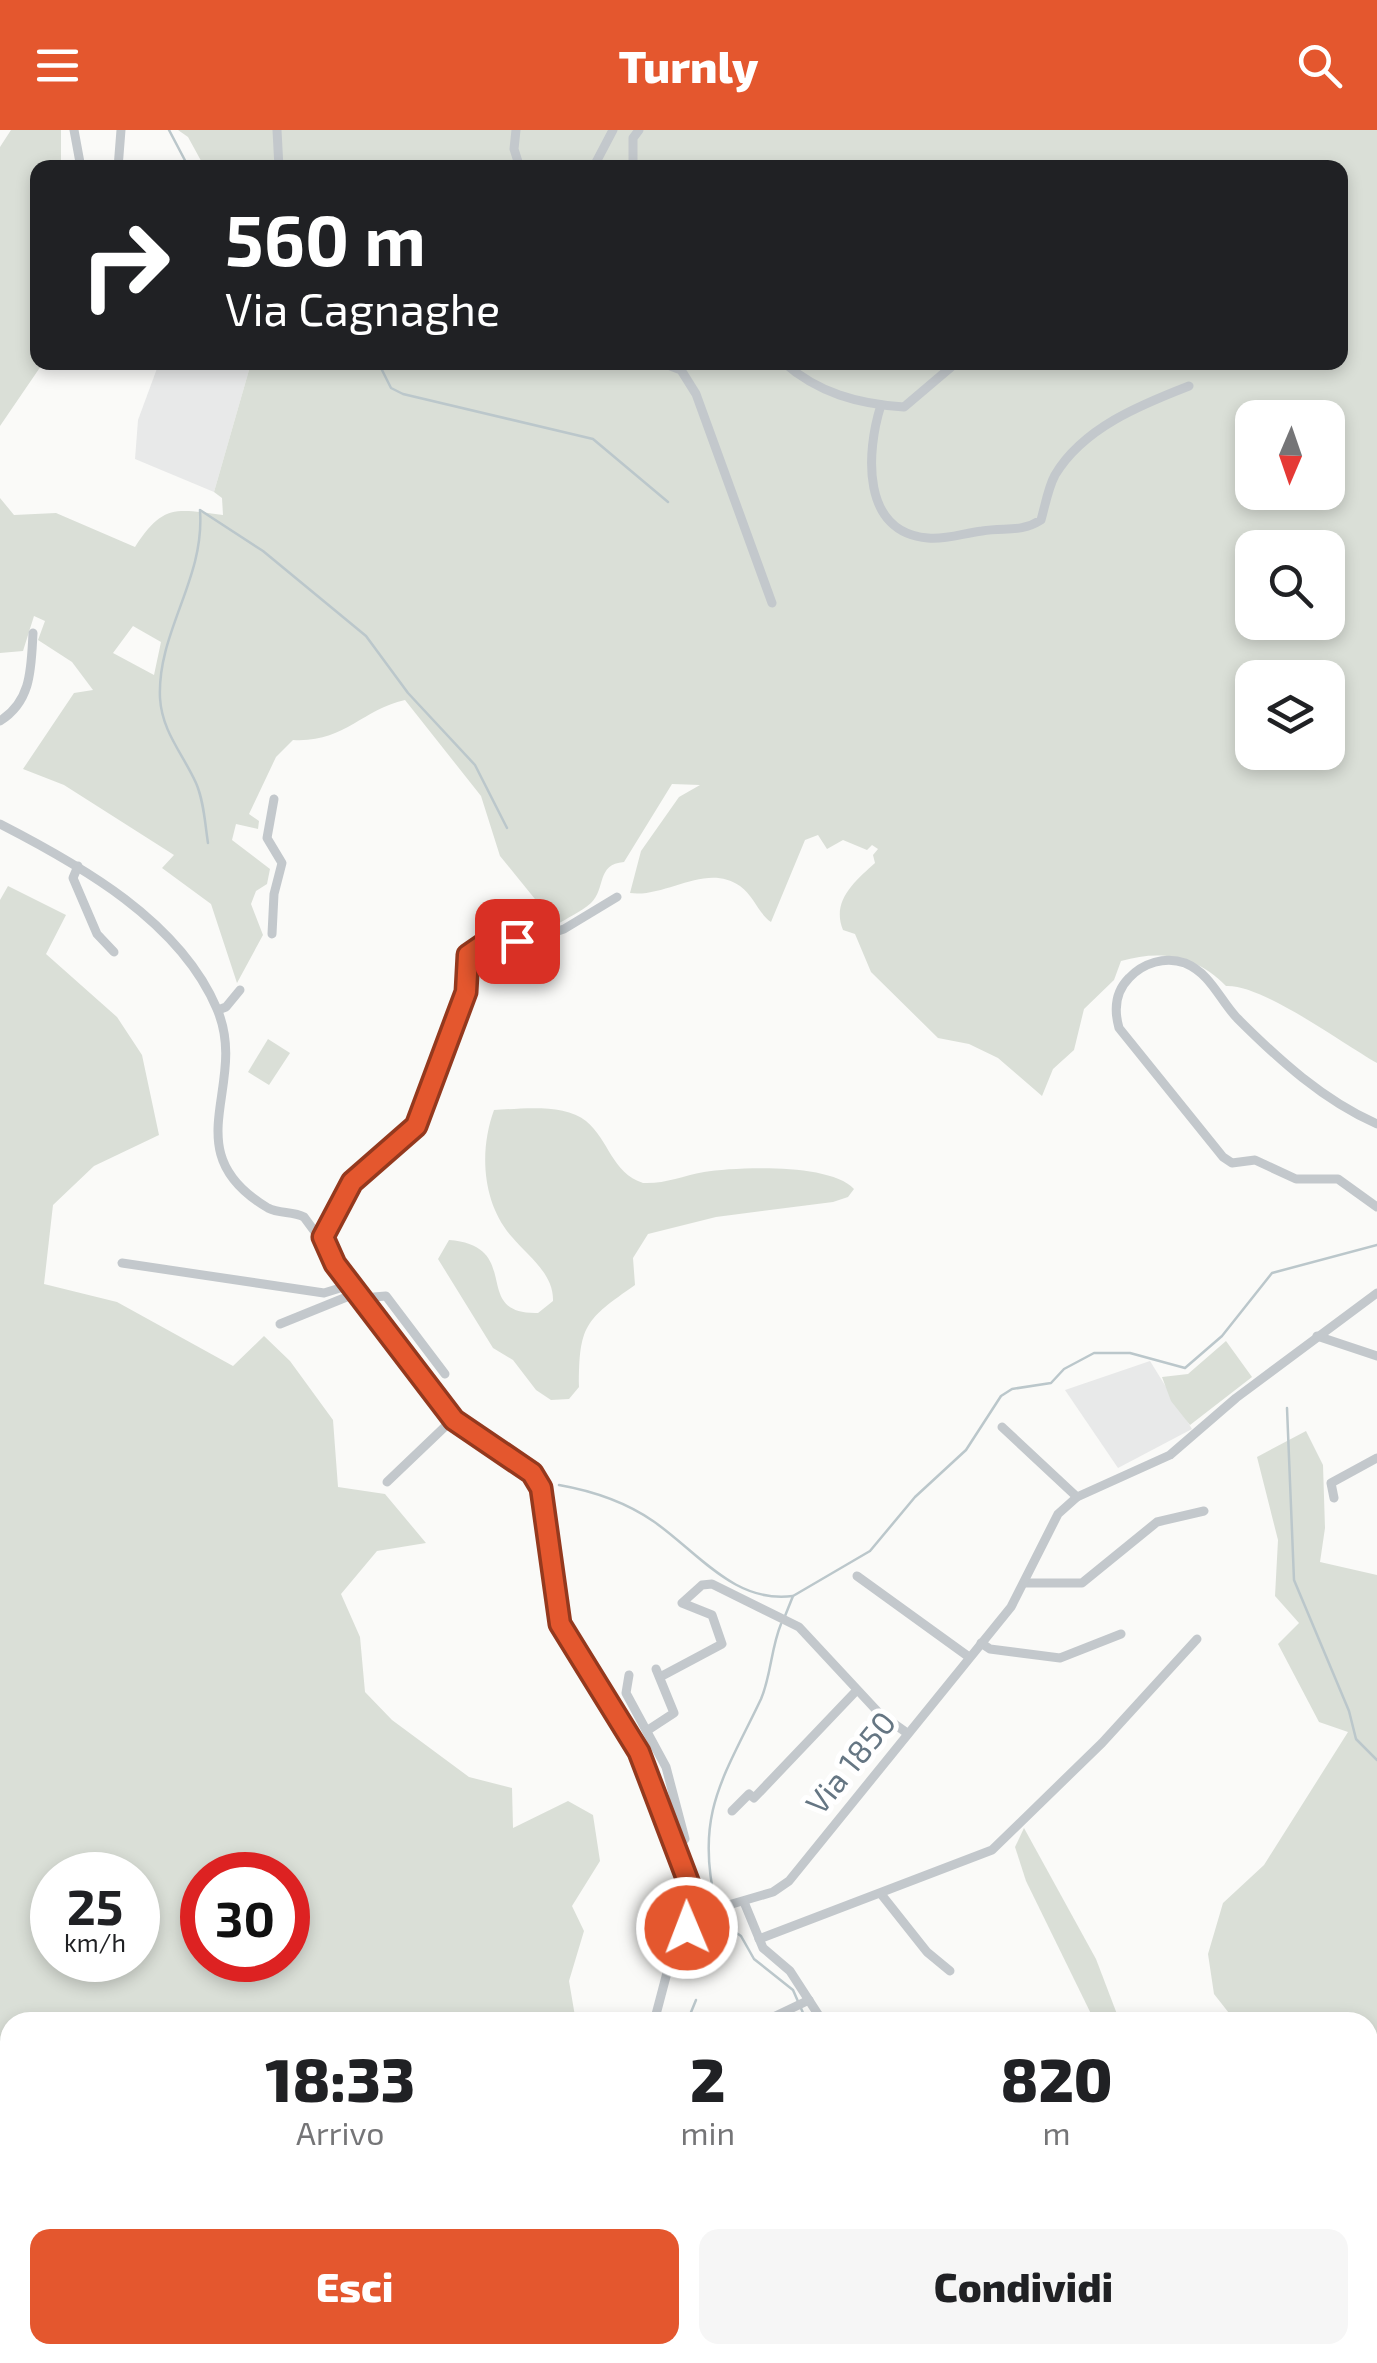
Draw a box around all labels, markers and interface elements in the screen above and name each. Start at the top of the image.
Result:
icon: menu [30,38,85,93]
text: Turnly [619,38,758,92]
icon: search [1292,38,1347,93]
text: 560 m [225,196,426,280]
icon: right [60,200,190,330]
text: Via Cagnaghe [225,281,500,335]
north arrow [1235,400,1345,510]
map controls [1235,400,1345,770]
button: search [1235,530,1345,640]
button: layers [1235,660,1345,770]
pin [475,899,560,984]
icon: arrive [490,914,545,969]
street label: Via 1850 [797,1703,902,1821]
speed limit sign: 30 [180,1852,310,1982]
text: 25 [67,1875,123,1935]
position arrow [635,1876,739,1980]
text: km/h [64,1927,126,1957]
text: 18:33 [265,2042,415,2114]
text: 2 [690,2042,726,2114]
text: 820 [1000,2042,1113,2114]
text: Arrivo [296,2113,385,2151]
text: min [681,2113,735,2151]
text: m [1043,2113,1071,2151]
button: Esci [30,2229,679,2344]
button: Condividi [699,2229,1348,2344]

